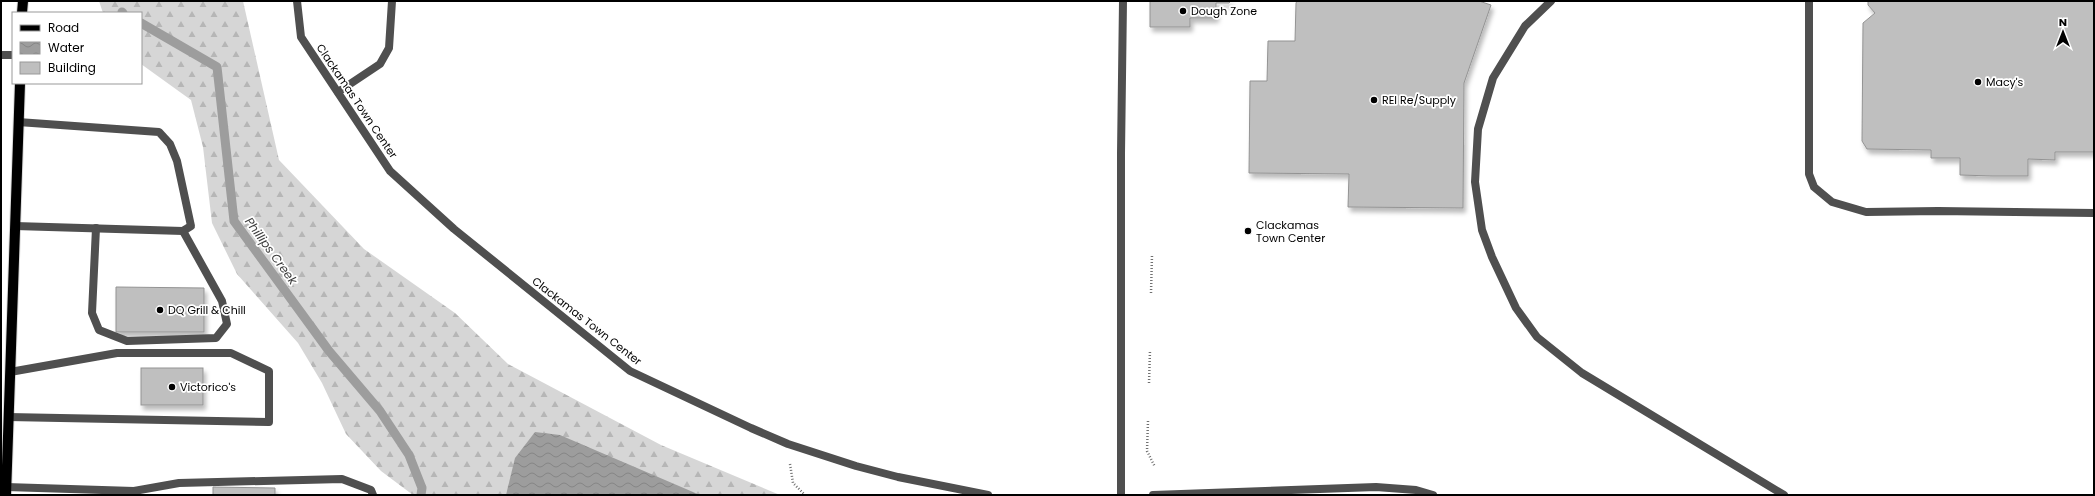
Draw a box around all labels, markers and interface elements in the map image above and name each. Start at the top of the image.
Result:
place label: Dough Zone [1191,3,1257,19]
marker: Dough Zone [1178,6,1188,16]
legend [12,12,142,84]
north arrow [2043,12,2083,52]
text: N [2059,14,2067,30]
text: Road [48,19,79,36]
text: Water [48,39,85,56]
street label: Clackamas Town Center [313,41,401,161]
text: Building [48,59,96,76]
place label: Macy's [1986,74,2024,90]
marker: Macy's [1973,77,1983,87]
place label: REI Re/Supply [1382,92,1457,108]
marker: REI Re/Supply [1369,95,1379,105]
water label: Phillips Creek [241,214,302,288]
place label: Clackamas Town Center [1256,217,1325,246]
marker: Clackamas Town Center [1243,226,1253,236]
street label: Clackamas Town Center [529,273,645,369]
place label: DQ Grill & Chill [168,302,246,318]
marker: DQ Grill & Chill [155,305,165,315]
place label: Victorico's [180,379,236,395]
marker: Victorico's [167,382,177,392]

